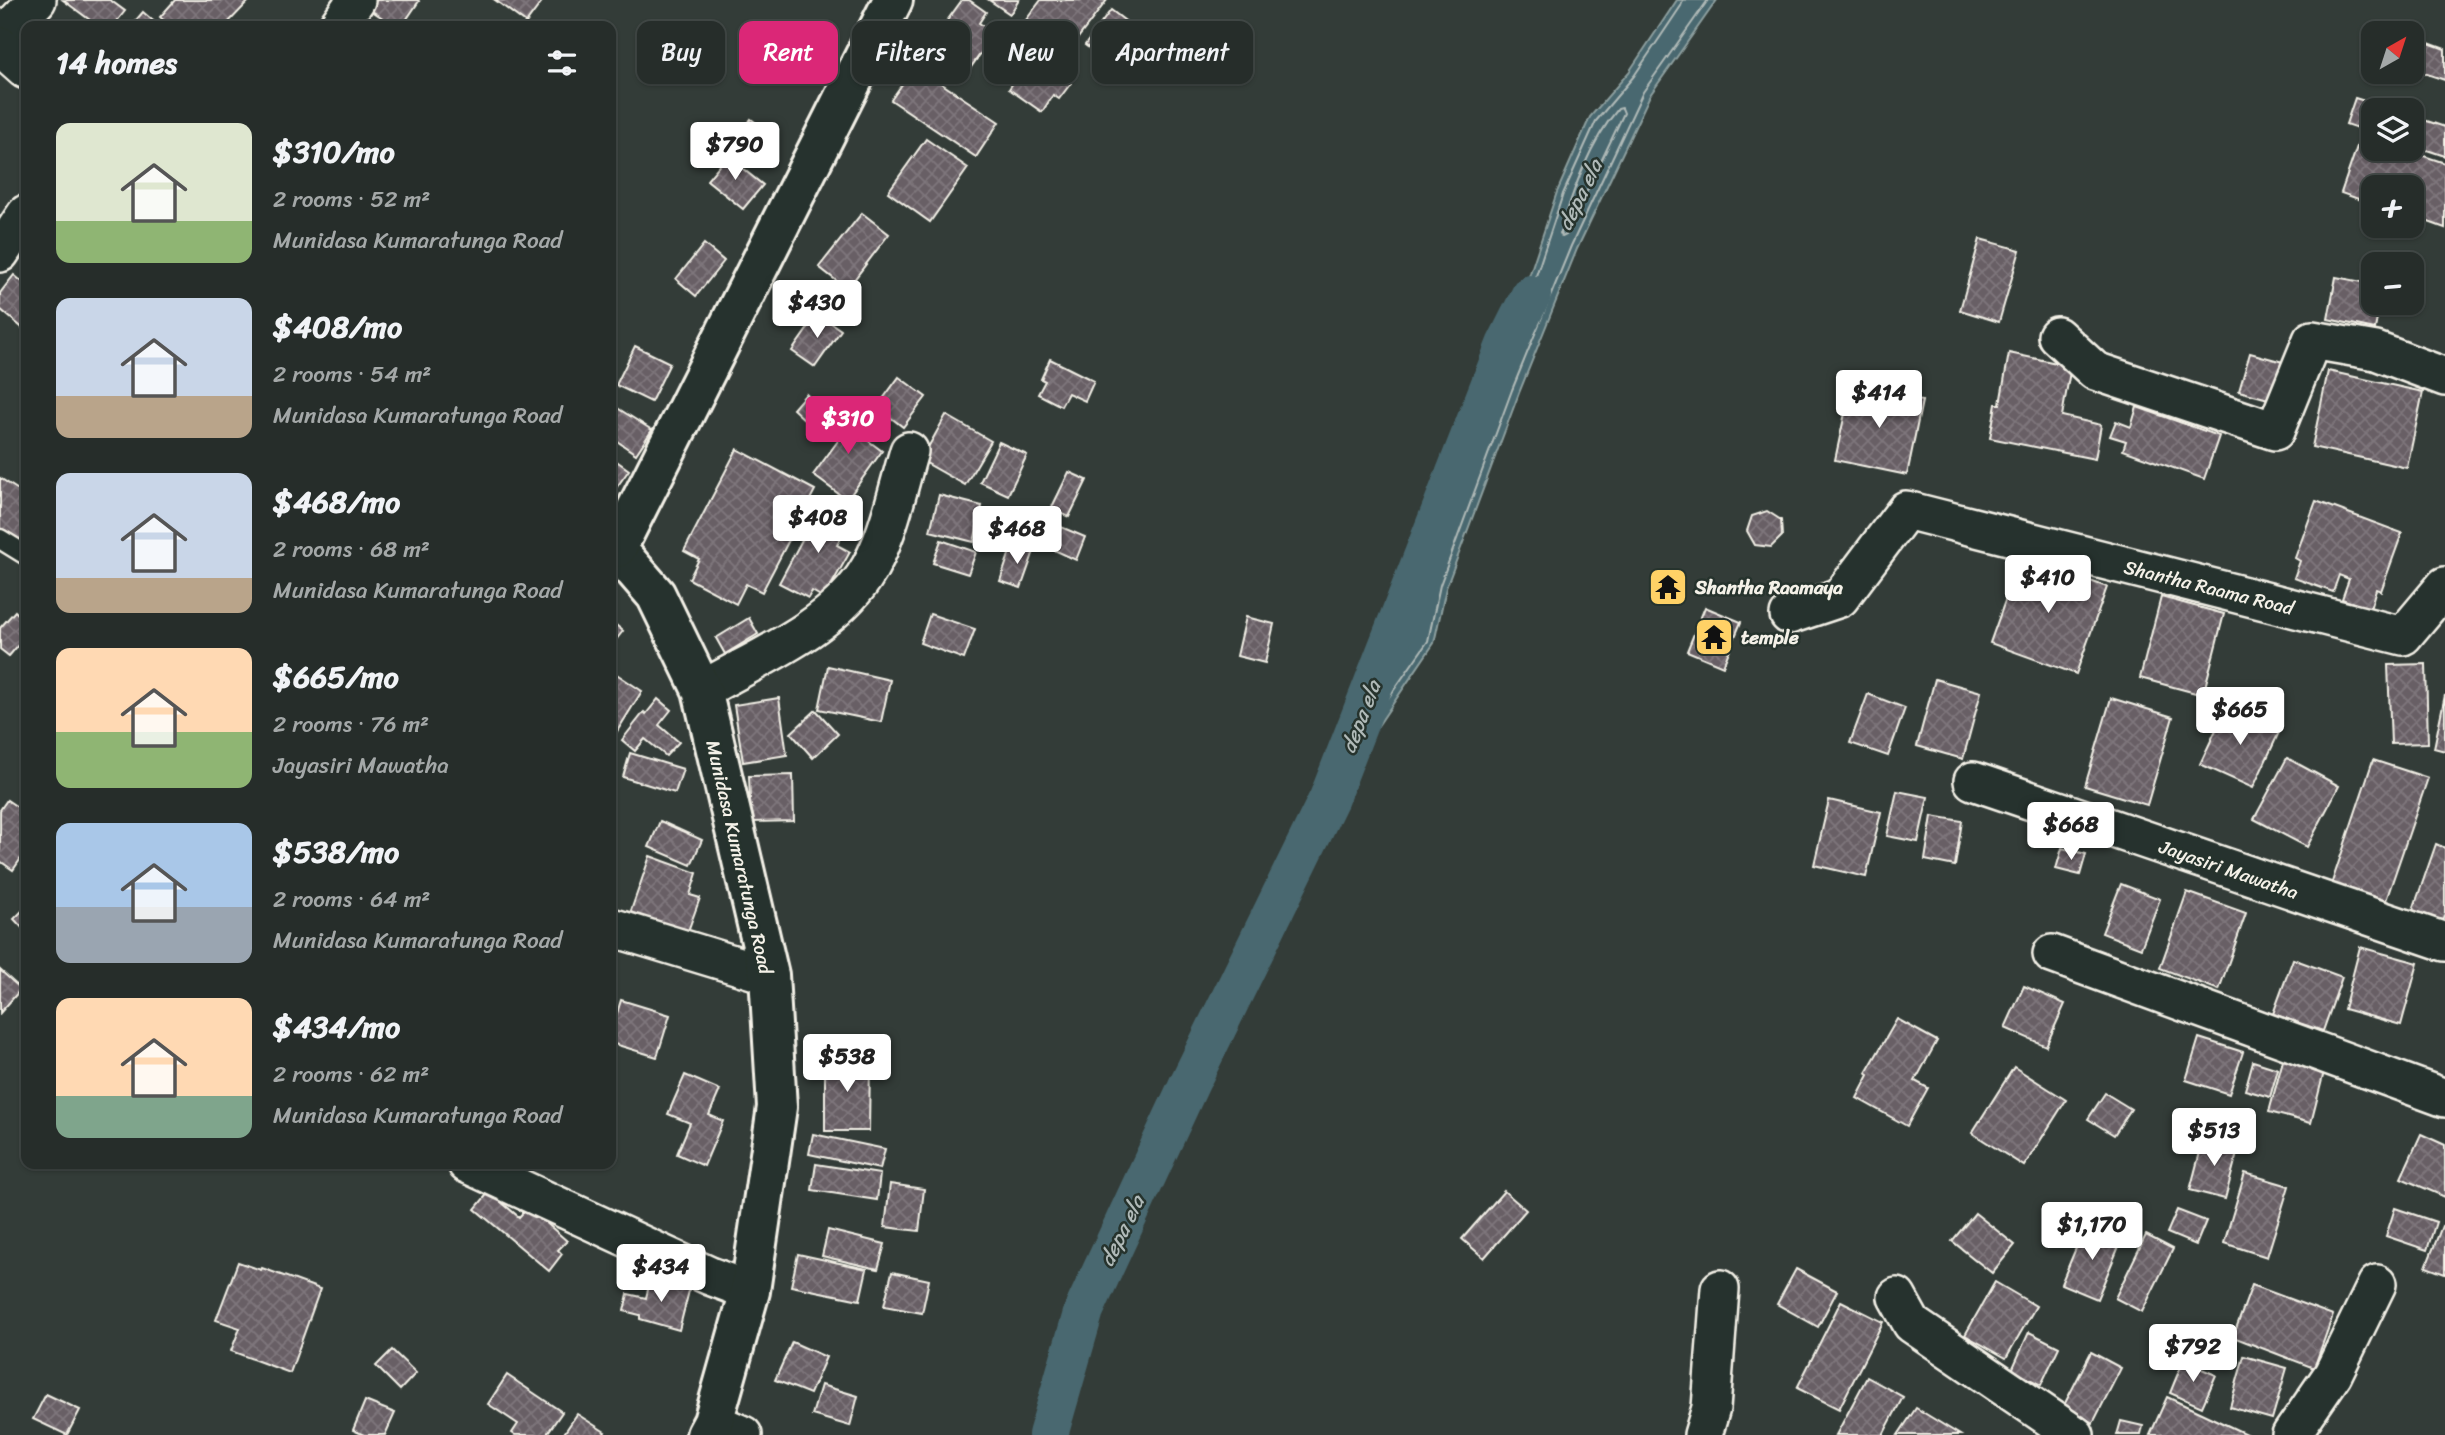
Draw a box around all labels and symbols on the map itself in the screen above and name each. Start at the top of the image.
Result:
north arrow [2361,21,2424,84]
pin: $790 [694,122,776,182]
water label: depa ela [1546,151,1614,237]
pin: $430 [776,280,858,340]
pin: $414 [1838,370,1920,430]
pin: $310 [807,396,889,456]
pin: $408 [777,496,859,555]
pin: $468 [976,506,1058,566]
street label: Shantha Raama Road [2121,550,2299,625]
pin: $410 [2007,556,2089,615]
temple icon: Shantha Raamaya [1647,566,1689,608]
place label: Shantha Raamaya [1694,571,1843,604]
temple icon: temple [1693,616,1735,658]
place label: temple [1741,621,1799,654]
water label: depa ela [1330,674,1393,759]
pin: $665 [2199,688,2281,747]
street label: Munidasa Kumaratunga Road [697,737,783,979]
pin: $668 [2030,802,2112,862]
street label: Jayasiri Mawatha [2154,830,2303,909]
pin: $538 [806,1034,888,1094]
pin: $513 [2173,1108,2255,1168]
water label: depa ela [1088,1187,1156,1273]
pin: $1,170 [2035,1202,2149,1262]
pin: $434 [620,1244,702,1304]
pin: $792 [2152,1324,2234,1384]

